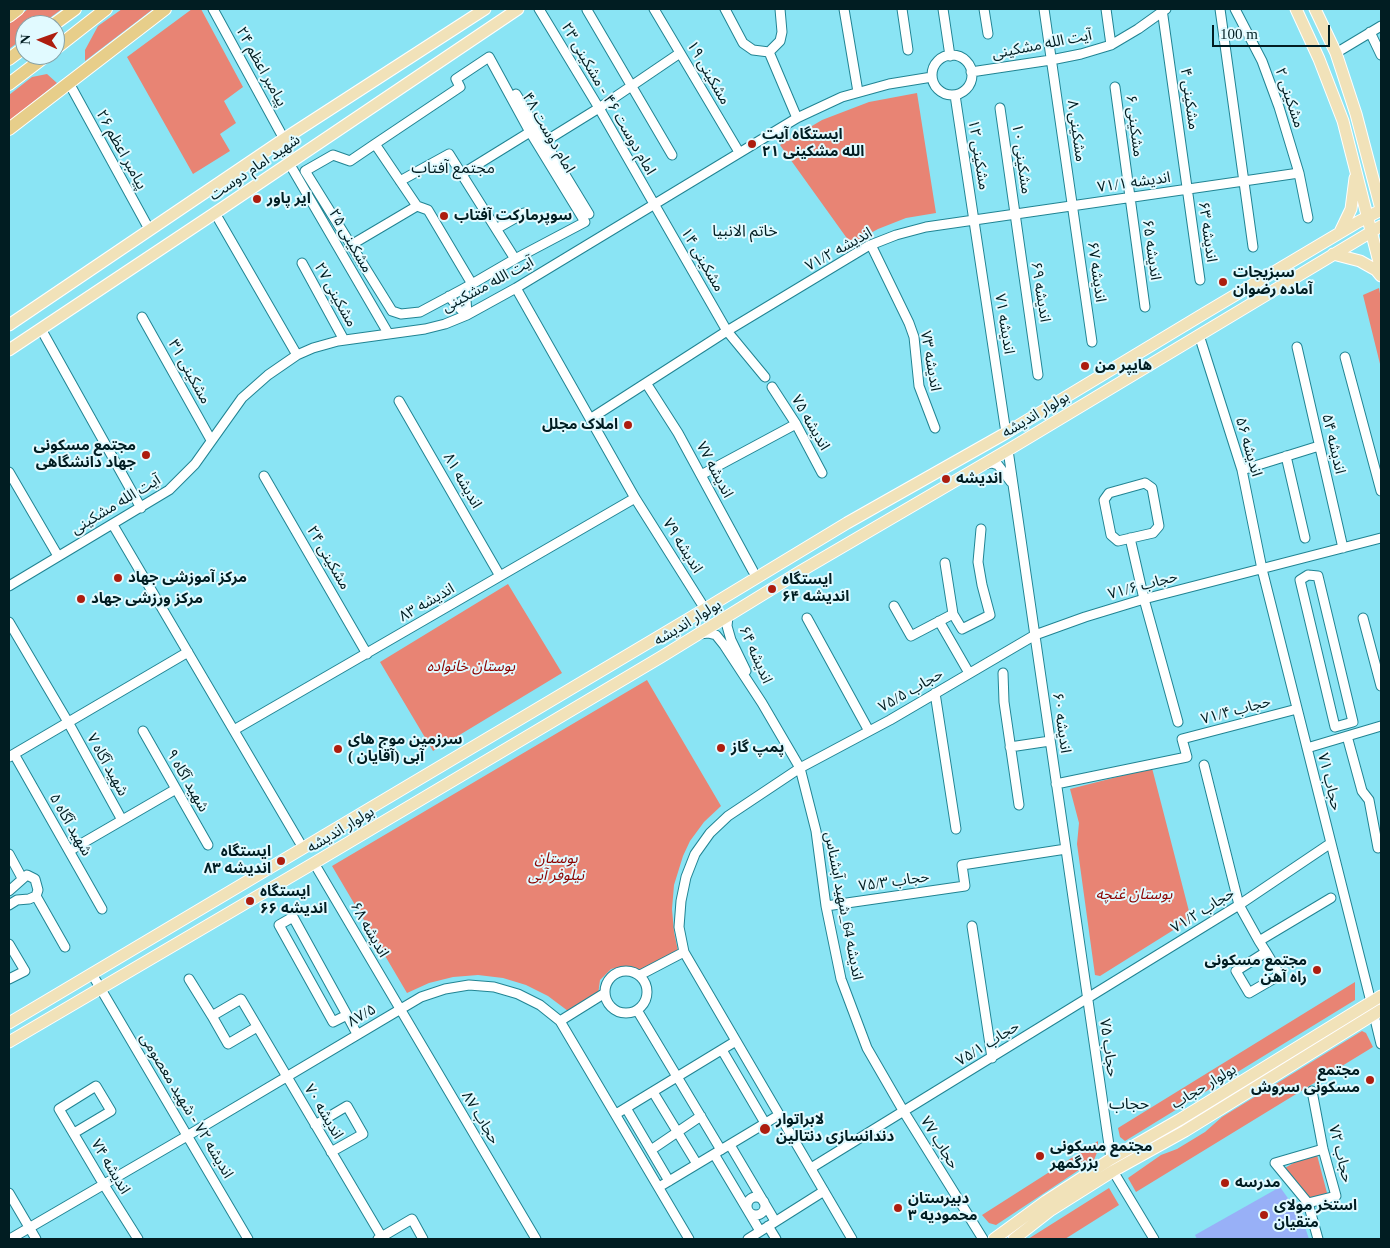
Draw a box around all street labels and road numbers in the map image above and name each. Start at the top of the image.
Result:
street label: امام دوست ۴۶ - مشکینی ۲۳ [557,20,659,178]
street label: پیامبر اعظم ۲۴ [232,24,290,110]
street label: آیت الله مشکینی [991,27,1093,63]
street label: مشکینی ۱۹ [682,38,734,108]
street label: مشکینی ۲ [1270,66,1308,130]
street label: مشکینی ۴ [1176,67,1202,131]
street label: امام دوست ۴۸ [518,90,578,176]
street label: مشکینی ۶ [1121,94,1147,158]
street label: مشکینی ۸ [1063,99,1089,163]
street label: پیامبر اعظم ۲۶ [92,107,150,193]
street label: مشکینی ۱۲ [964,119,992,191]
street label: مشکینی ۱۰ [1007,123,1035,195]
street label: شهید امام دوست [206,131,304,205]
street label: اندیشه ۷۱/۱ [1096,169,1172,197]
street label: اندیشه ۶۳ [1194,201,1220,263]
street label: مشکینی ۲۵ [324,206,376,276]
street label: اندیشه ۶۵ [1138,219,1164,281]
street label: اندیشه ۷۱/۲ [802,224,876,276]
street label: مشکینی ۱۴ [676,225,728,295]
street label: اندیشه ۶۷ [1083,241,1109,303]
street label: آیت الله مشکینی [439,253,537,317]
street label: مشکینی ۲۷ [310,260,360,330]
street label: اندیشه ۶۹ [1026,260,1054,324]
street label: اندیشه ۷۱ [990,292,1018,356]
street label: اندیشه ۷۳ [916,329,944,393]
street label: مشکینی ۳۱ [164,337,214,407]
street label: بولوار اندیشه [999,388,1073,442]
street label: اندیشه ۷۵ [787,392,833,454]
street label: اندیشه ۵۴ [1317,412,1349,476]
street label: اندیشه ۵۶ [1231,415,1265,479]
street label: اندیشه ۷۷ [692,439,736,501]
street label: اندیشه ۸۱ [439,450,485,512]
street label: آیت الله مشکینی [68,471,164,539]
street label: اندیشه ۷۹ [658,515,706,577]
street label: مشکینی ۲۴ [302,523,354,593]
street label: حجاب ۷۱/۶ [1106,568,1180,604]
street label: اندیشه ۸۳ [396,580,458,626]
street label: بولوار اندیشه [651,596,725,650]
street label: اندیشه ۶۴ [734,623,776,687]
street label: حجاب ۷۵/۵ [876,665,946,717]
street label: اندیشه ۶۰ [1048,692,1074,754]
street label: حجاب ۷۱/۴ [1199,693,1273,729]
street label: شهید آگاه ۷ [82,730,132,800]
street label: شهید آگاه ۹ [162,747,212,815]
street label: حجاب ۷۱ [1313,751,1345,813]
street label: شهید آگاه ۵ [45,791,95,859]
street label: بولوار اندیشه [304,803,378,857]
street label: اندیشه 64_شهید آبشناس [820,830,866,982]
street label: حجاب ۷۵/۳ [857,868,931,896]
street label: حجاب ۷۱/۲ [1168,884,1238,938]
street label: اندیشه ۶۸ [346,899,392,961]
street label: ۸۷/۵ [345,1001,379,1031]
street label: حجاب ۷۵/۱ [953,1017,1023,1071]
street label: حجاب ۷۵ [1095,1018,1121,1078]
street label: اندیشه ۷۲ - شهید معصومی [136,1030,236,1182]
street label: بولوار حجاب [1168,1061,1240,1113]
street label: اندیشه ۷۰ [300,1081,346,1143]
street label: حجاب ۸۷ [457,1088,503,1148]
street label: حجاب ۷۷ [916,1113,962,1173]
street label: حجاب ۷۲ [1324,1123,1356,1185]
street label: اندیشه ۷۴ [87,1136,133,1198]

